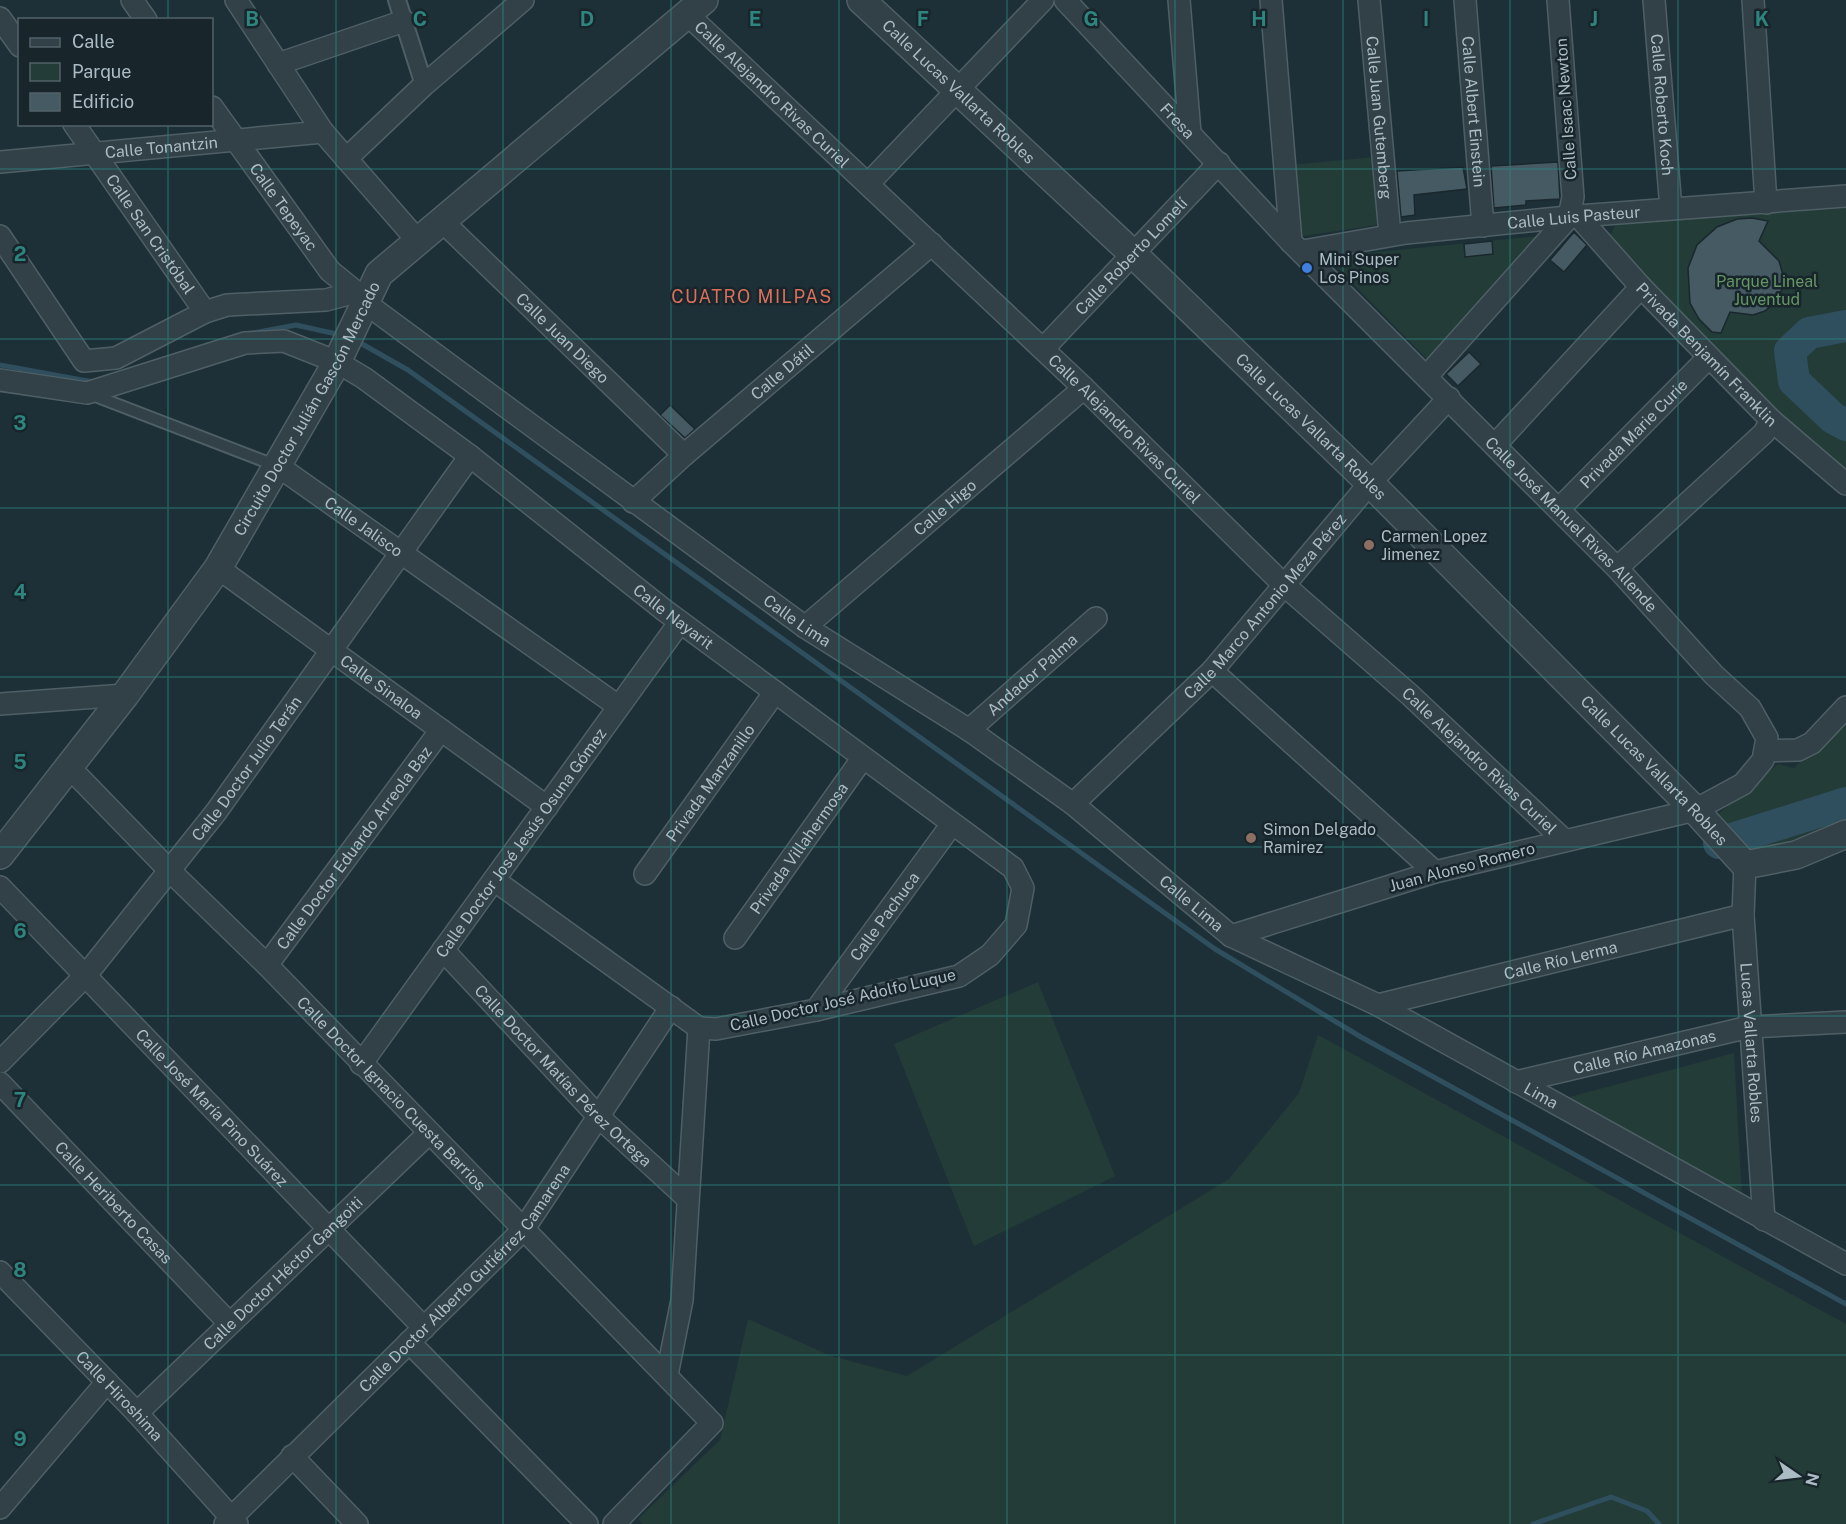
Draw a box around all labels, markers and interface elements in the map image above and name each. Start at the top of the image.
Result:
text: B [245,7,259,31]
text: C [413,7,427,31]
text: D [580,7,594,31]
text: E [749,7,761,31]
text: F [917,7,929,31]
text: G [1083,7,1099,31]
text: H [1251,7,1267,31]
text: I [1423,7,1429,31]
text: J [1590,7,1598,31]
text: K [1755,7,1769,31]
street label: Calle Lucas Vallarta Robles [879,16,1039,167]
street label: Calle Alejandro Rivas Curiel [691,17,854,172]
legend [18,18,213,126]
text: Calle [72,31,115,52]
street label: Calle Roberto Koch [1647,33,1678,176]
street label: Calle Juan Gutemberg [1363,35,1396,200]
street label: Calle Albert Einstein [1458,35,1489,188]
street label: Calle Isaac Newton [1552,37,1580,181]
text: Parque [72,61,132,82]
text: Edificio [72,91,134,112]
street label: Fresa [1156,99,1199,142]
street label: Calle Tonantzin [104,132,219,162]
street label: Calle Tepeyac [246,159,322,254]
street label: Calle San Cristóbal [102,170,199,298]
street label: Calle Roberto Lomelí [1071,193,1192,319]
street label: Calle Luis Pasteur [1506,202,1641,232]
text: 2 [14,242,26,266]
place label: Mini Super Los Pinos [1319,250,1399,287]
marker: Mini Super Los Pinos [1300,261,1314,275]
park label: Parque Lineal Juventud [1716,272,1818,309]
street label: Circuito Doctor Julián Gascón Mercado [229,278,384,539]
street label: Privada Benjamín Franklin [1632,279,1781,430]
district label: CUATRO MILPAS [671,286,833,307]
street label: Calle Juan Diego [512,289,613,387]
street label: Calle Dátil [747,340,817,404]
street label: Calle Lucas Vallarta Robles [1232,349,1390,503]
street label: Calle Alejandro Rivas Curiel [1045,350,1205,507]
street label: Privada Marie Curie [1576,375,1691,492]
text: 3 [13,411,27,435]
street label: Calle José Manuel Rivas Allende [1482,433,1662,616]
street label: Calle Higo [909,475,980,539]
street label: Calle Jalisco [321,492,407,561]
street label: Calle Marco Antonio Meza Pérez [1179,509,1350,703]
place label: Carmen Lopez Jimenez [1381,527,1487,564]
marker: Carmen Lopez Jimenez [1362,538,1376,552]
text: 4 [13,580,27,604]
street label: Calle Nayarit [630,580,718,653]
street label: Calle Lima [760,590,834,650]
street label: Andador Palma [983,630,1081,719]
street label: Calle Sinaloa [337,651,426,723]
street label: Calle Alejandro Rivas Curiel [1398,683,1561,838]
street label: Calle Lucas Vallarta Robles [1577,691,1732,849]
street label: Calle Doctor Julio Terán [187,692,305,844]
street label: Privada Manzanillo [662,720,758,845]
street label: Calle Doctor José Jesús Osuna Gómez [432,724,610,961]
street label: Calle Doctor Eduardo Arreola Baz [272,742,436,953]
text: 5 [13,750,27,774]
street label: Privada Villahermosa [746,779,852,918]
place label: Simon Delgado Ramirez [1263,820,1376,857]
marker: Simon Delgado Ramirez [1244,831,1258,845]
street label: Juan Alonso Romero [1387,838,1537,896]
street label: Calle Pachuca [846,868,923,964]
street label: Calle Lima [1156,871,1228,935]
text: 6 [13,919,27,943]
street label: Calle Río Lerma [1502,937,1619,983]
street label: Lucas Vallarta Robles [1737,962,1767,1123]
street label: Calle Doctor José Adolfo Luque [728,965,958,1035]
street label: Calle Doctor Matías Pérez Ortega [471,981,656,1170]
street label: Calle Doctor Ignacio Cuesta Barrios [293,993,490,1194]
street label: Calle José María Pino Suárez [132,1025,293,1191]
street label: Calle Río Amazonas [1571,1026,1718,1078]
street label: Lima [1521,1078,1561,1112]
text: 7 [14,1088,26,1112]
street label: Calle Heriberto Casas [51,1137,177,1267]
street label: Calle Doctor Alberto Gutiérrez Camarena [355,1160,574,1396]
street label: Calle Doctor Héctor Gangoiti [199,1193,366,1354]
text: 8 [13,1258,27,1282]
street label: Calle Hiroshima [72,1347,167,1445]
text: 9 [13,1427,27,1451]
north arrow [1768,1446,1828,1506]
text: N [1801,1471,1823,1488]

